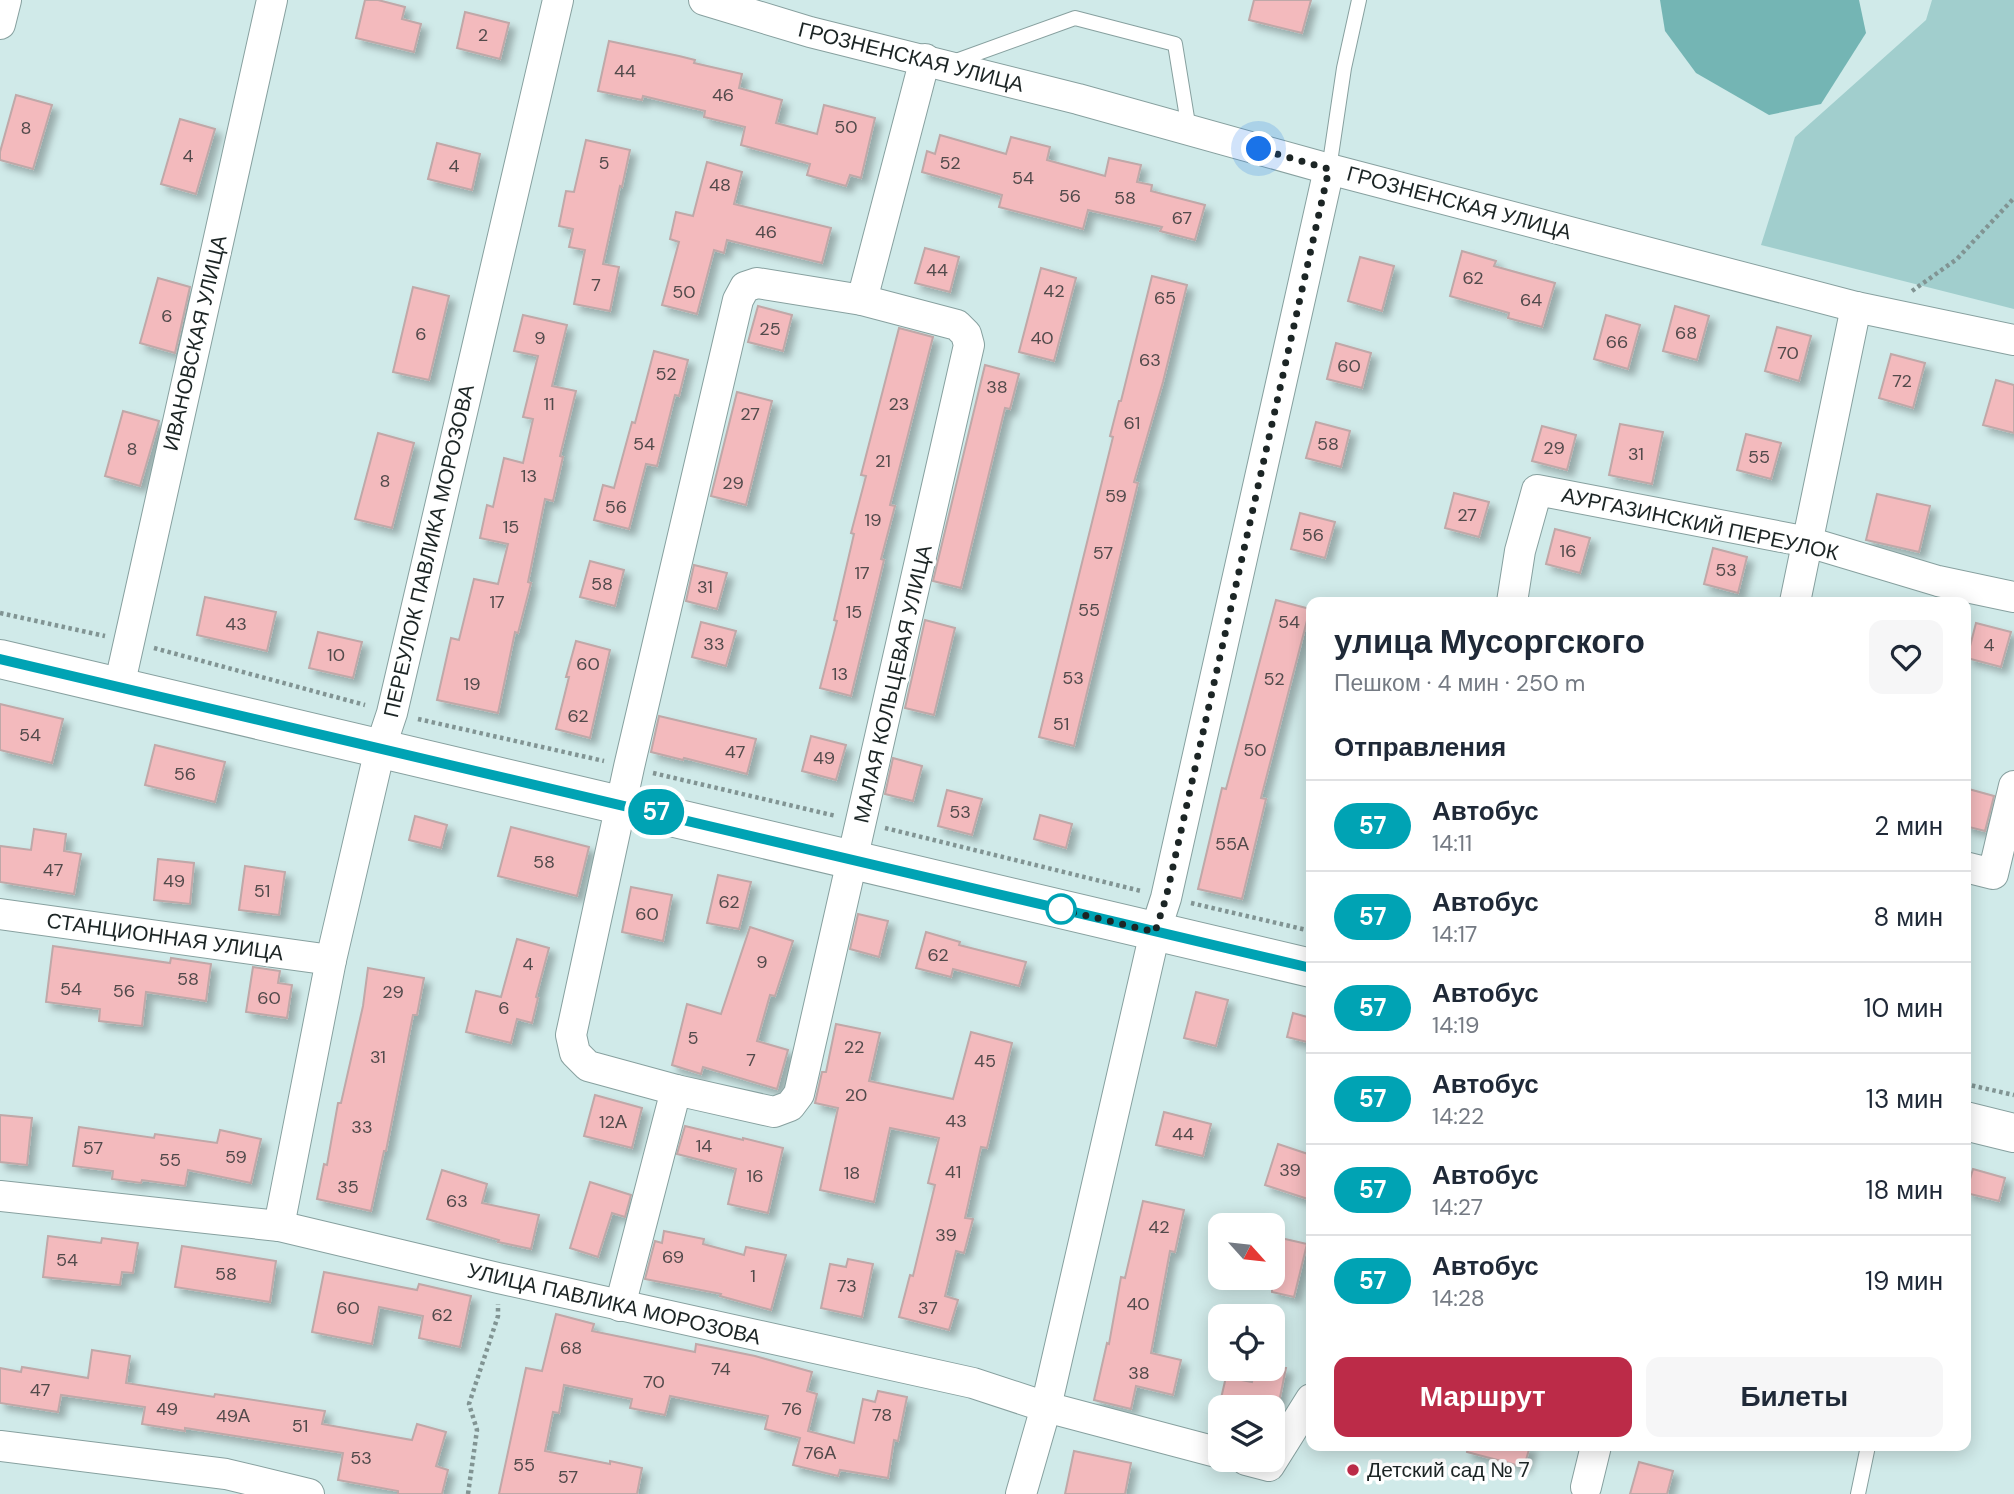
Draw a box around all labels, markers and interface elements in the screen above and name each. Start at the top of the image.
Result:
street label: ГРОЗНЕНСКАЯ УЛИЦА [795,15,1027,99]
house number: 2 [478,23,488,47]
house number: 44 [614,59,636,83]
house number: 46 [712,83,734,107]
house number: 50 [834,115,858,139]
house number: 8 [21,116,31,140]
your location [1241,131,1276,166]
house number: 4 [183,144,194,168]
house number: 5 [599,151,609,175]
house number: 52 [939,151,961,175]
house number: 4 [449,154,460,178]
street label: ГРОЗНЕНСКАЯ УЛИЦА [1344,160,1574,246]
house number: 54 [1012,166,1034,190]
house number: 48 [709,173,731,197]
house number: 56 [1059,184,1081,208]
house number: 58 [1114,186,1136,210]
house number: 67 [1172,206,1192,230]
house number: 46 [755,220,777,244]
street label: ИВАНОВСКАЯ УЛИЦА [157,232,233,454]
house number: 44 [926,258,948,282]
house number: 62 [1462,266,1484,290]
house number: 7 [591,273,601,297]
house number: 42 [1043,279,1065,303]
house number: 50 [672,280,696,304]
house number: 65 [1154,286,1176,310]
house number: 64 [1520,288,1542,312]
house number: 6 [161,304,173,328]
house number: 25 [759,317,781,341]
house number: 68 [1675,321,1697,345]
house number: 6 [415,322,427,346]
house number: 9 [534,326,546,350]
house number: 40 [1030,326,1054,350]
house number: 66 [1606,330,1628,354]
house number: 70 [1777,341,1799,365]
house number: 63 [1139,348,1161,372]
house number: 60 [1337,354,1361,378]
house number: 52 [655,362,677,386]
house number: 72 [1892,369,1912,393]
house number: 38 [986,375,1008,399]
street label: ПЕРЕУЛОК ПАВЛИКА МОРОЗОВА [377,382,481,720]
house number: 11 [543,392,555,416]
house number: 23 [888,392,910,416]
house number: 27 [740,402,760,426]
house number: 61 [1124,411,1140,435]
house number: 54 [633,432,655,456]
house number: 58 [1317,432,1339,456]
house number: 29 [1543,436,1565,460]
house number: 8 [127,437,137,461]
house number: 31 [1628,442,1644,466]
house number: 55 [1748,445,1770,469]
house number: 21 [875,449,891,473]
house number: 13 [521,464,537,488]
house number: 8 [380,469,390,493]
house number: 29 [722,471,744,495]
street label: АУРГАЗИНСКИЙ ПЕРЕУЛОК [1559,481,1842,567]
house number: 59 [1105,484,1127,508]
house number: 56 [605,495,627,519]
house number: 27 [1457,503,1477,527]
house number: 19 [865,508,881,532]
house number: 15 [503,515,519,539]
house number: 56 [1302,523,1324,547]
house number: 16 [1560,539,1576,563]
house number: 57 [1093,541,1113,565]
street label: МАЛАЯ КОЛЬЦЕВАЯ УЛИЦА [847,542,939,826]
house number: 53 [1715,558,1737,582]
house number: 17 [854,561,870,585]
house number: 58 [591,572,613,596]
house number: 31 [697,575,713,599]
house number: 17 [489,590,505,614]
house number: 55 [1078,598,1100,622]
house number: 15 [846,600,862,624]
house number: 54 [1278,610,1300,634]
house number: 43 [225,612,247,636]
text: улица Мусоргского [1334,620,1645,663]
button: heart [1869,620,1943,694]
house number: 33 [703,632,725,656]
house number: 4 [1984,633,1995,657]
house number: 10 [327,643,345,667]
house number: 60 [576,652,600,676]
house number: 13 [832,662,848,686]
house number: 53 [1062,666,1084,690]
house number: 52 [1263,667,1285,691]
text: Пешком · 4 мин · 250 m [1334,668,1585,698]
house number: 19 [464,672,480,696]
house number: 62 [567,704,589,728]
house number: 51 [1053,712,1069,736]
house number: 54 [19,723,41,747]
text: Отправления [1334,730,1506,764]
house number: 50 [1243,738,1267,762]
house number: 47 [725,740,745,764]
house number: 49 [813,746,835,770]
house number: 56 [174,762,196,786]
line badge: 57 [624,789,688,835]
text: Автобус [1432,794,1539,828]
text: 57 [642,796,670,827]
house number: 53 [949,800,971,824]
text: 2 мин [1874,809,1943,843]
text: 57 [1359,810,1386,841]
text: 14:11 [1432,828,1472,858]
house number: 55А [1215,832,1249,856]
house number: 58 [533,850,555,874]
house number: 47 [43,858,63,882]
house number: 49 [163,869,185,893]
house number: 51 [254,879,270,903]
text: Автобус [1432,885,1539,919]
house number: 62 [718,890,740,914]
unlabelled marker [1046,894,1076,924]
text: 8 мин [1874,900,1943,934]
text: 57 [1359,901,1386,932]
house number: 60 [635,902,659,926]
street label: СТАНЦИОННАЯ УЛИЦА [45,907,285,967]
text: 14:17 [1432,919,1477,949]
house number: 62 [927,943,949,967]
house number: 9 [756,950,768,974]
house number: 4 [523,952,534,976]
house number: 58 [177,967,199,991]
text: Автобус [1432,976,1539,1010]
house number: 54 [60,977,82,1001]
house number: 56 [113,979,135,1003]
house number: 29 [382,980,404,1004]
house number: 60 [257,986,281,1010]
text: 10 мин [1863,991,1943,1025]
text: 57 [1359,992,1386,1023]
house number: 6 [498,996,510,1020]
text: 14:19 [1432,1010,1479,1040]
house number: 5 [688,1026,698,1050]
house number: 22 [844,1035,864,1059]
house number: 31 [370,1045,386,1069]
house number: 7 [746,1048,756,1072]
house number: 45 [974,1049,996,1073]
text: Автобус [1432,1067,1539,1101]
text: 13 мин [1866,1082,1943,1116]
house number: 20 [845,1083,867,1107]
text: 57 [1359,1083,1386,1114]
text: 14:22 [1432,1101,1484,1131]
house number: 43 [945,1109,967,1133]
house number: 12А [599,1110,627,1134]
house number: 33 [351,1115,373,1139]
house number: 44 [1172,1122,1194,1146]
house number: 14 [696,1134,712,1158]
house number: 57 [83,1136,103,1160]
house number: 59 [225,1145,247,1169]
house number: 55 [159,1148,181,1172]
house number: 39 [1279,1158,1301,1182]
text: Автобус [1432,1158,1539,1192]
house number: 41 [945,1160,961,1184]
house number: 18 [844,1161,860,1185]
house number: 16 [747,1164,763,1188]
text: 18 мин [1865,1173,1943,1207]
text: 57 [1359,1174,1386,1205]
house number: 35 [337,1175,359,1199]
house number: 63 [446,1189,468,1213]
text: 14:27 [1432,1192,1483,1222]
north arrow [1208,1213,1284,1290]
map controls [1208,1213,1285,1472]
house number: 42 [1148,1215,1170,1239]
house number: 39 [935,1223,957,1247]
house number: 69 [662,1245,684,1269]
house number: 54 [56,1248,78,1272]
text: Автобус [1432,1249,1539,1283]
street label: УЛИЦА ПАВЛИКА МОРОЗОВА [465,1257,763,1351]
house number: 58 [215,1262,237,1286]
house number: 1 [750,1264,756,1288]
text: 19 мин [1865,1264,1943,1298]
text: 57 [1359,1265,1386,1296]
house number: 73 [837,1274,857,1298]
text: 14:28 [1432,1283,1485,1313]
house number: 40 [1126,1292,1150,1316]
house number: 60 [336,1296,360,1320]
house number: 37 [918,1296,938,1320]
house number: 62 [431,1303,453,1327]
button: locate [1208,1304,1285,1381]
house number: 68 [560,1336,582,1360]
house number: 74 [711,1357,731,1381]
button: Маршрут [1334,1357,1632,1437]
button: Билеты [1646,1357,1943,1437]
house number: 38 [1128,1361,1150,1385]
house number: 70 [643,1370,665,1394]
house number: 47 [30,1378,50,1402]
button: layers [1208,1395,1285,1472]
house number: 49 [156,1397,178,1421]
house number: 76 [782,1397,802,1421]
house number: 78 [872,1403,892,1427]
house number: 49А [216,1404,250,1428]
house number: 51 [292,1414,308,1438]
house number: 76А [804,1441,836,1465]
house number: 53 [350,1446,372,1470]
house number: 55 [513,1453,535,1477]
place label: Детский сад № 7 [1367,1456,1530,1484]
marker: Детский сад № 7 [1345,1462,1361,1478]
house number: 57 [558,1465,578,1489]

